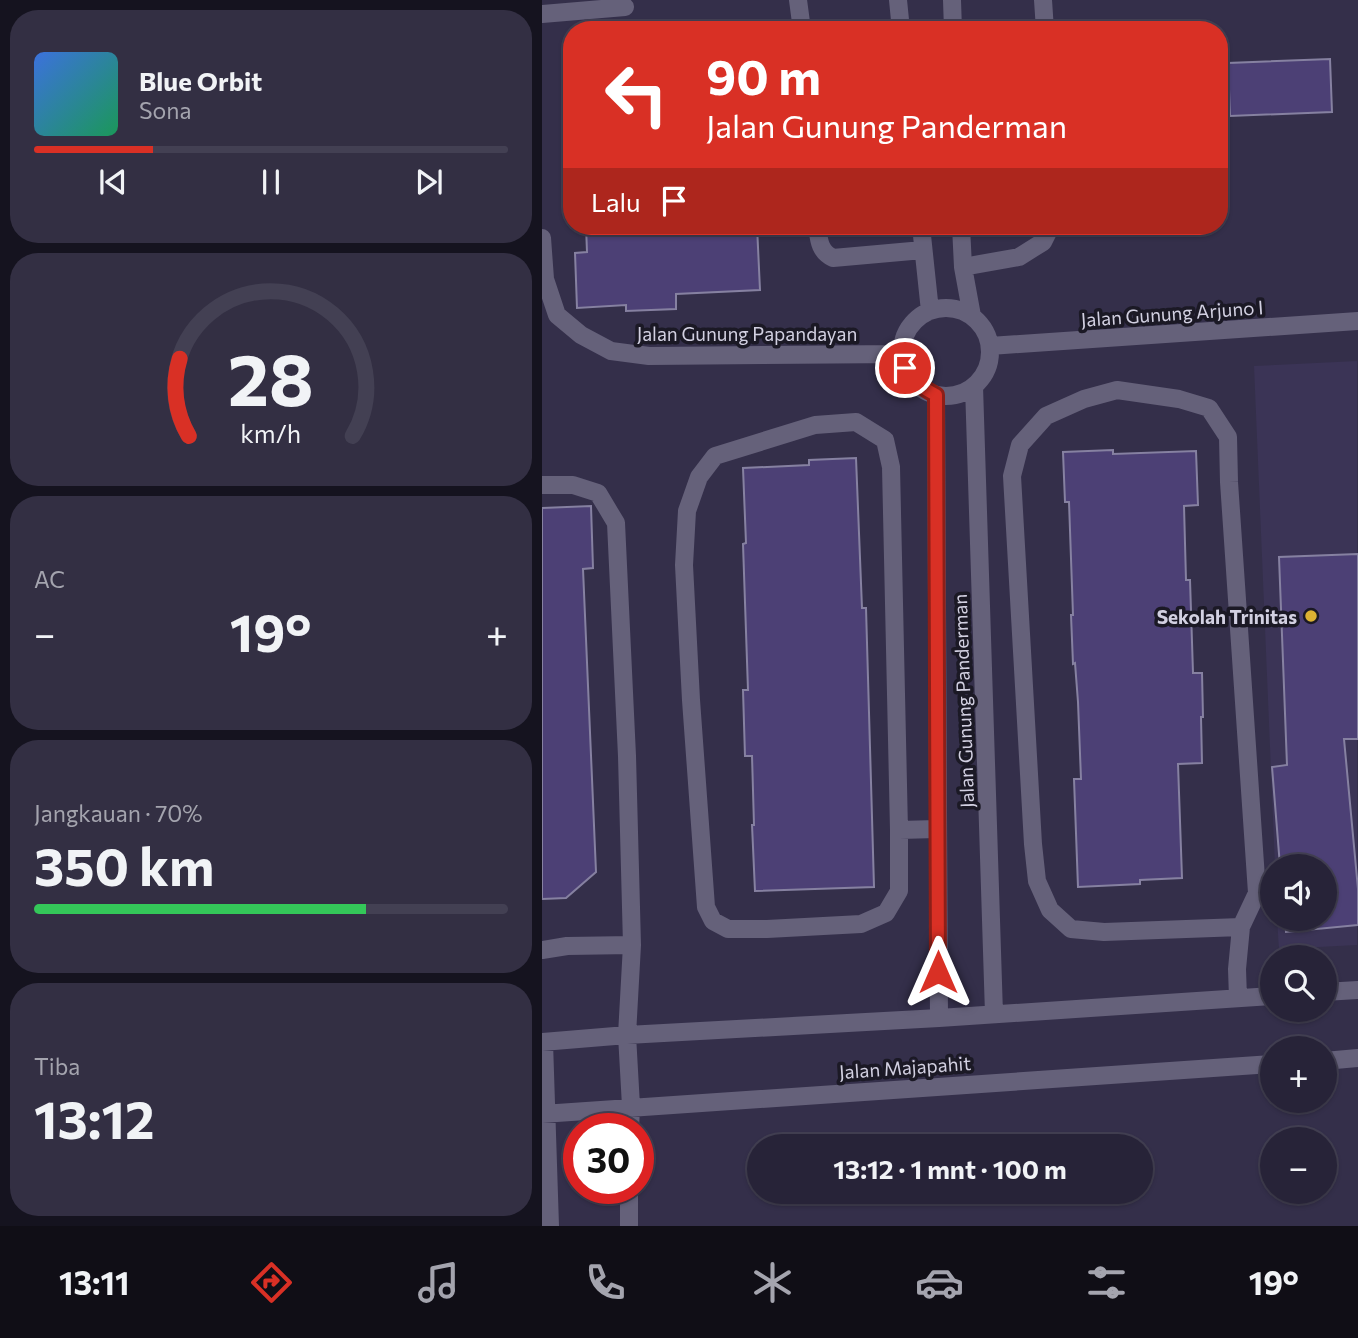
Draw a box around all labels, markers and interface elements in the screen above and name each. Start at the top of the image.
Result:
text: 90 m [706,45,821,105]
icon: left [591,49,682,140]
text: Blue Orbit [139,65,262,96]
text: Sona [139,96,191,124]
text: Jalan Gunung Panderman [706,105,1067,145]
icon: previous [94,163,132,201]
icon: pause [252,163,290,201]
icon: next [410,163,448,201]
icon: arrive [655,182,693,220]
text: Lalu [591,186,641,217]
street label: Jalan Gunung Arjuno I [1080,295,1264,331]
street label: Jalan Gunung Papandayan [637,322,857,345]
text: 28 [228,332,314,421]
pin [875,338,935,398]
icon: arrive [886,349,924,387]
text: km/h [241,418,301,448]
text: AC [34,565,65,593]
street label: Jalan Gunung Panderman [948,593,978,809]
text: 19° [230,599,311,663]
place label: Sekolah Trinitas [1157,605,1297,628]
marker: Sekolah Trinitas [1303,608,1319,624]
text: − [34,609,56,656]
text: + [486,609,508,656]
text: Jangkauan · 70% [34,799,203,827]
text: 350 km [34,833,214,897]
map controls [1260,854,1337,1204]
button: sound [1260,854,1337,931]
position arrow [901,935,975,1009]
button: search [1260,945,1337,1022]
button: + [1260,1036,1337,1113]
street label: Jalan Majapahit [838,1051,972,1083]
text: Tiba [34,1052,80,1080]
text: 13:12 [34,1086,155,1150]
speed limit sign: 30 [563,1113,654,1204]
button: − [1260,1127,1337,1204]
text: 13:12 · 1 mnt · 100 m [833,1153,1067,1184]
icon: directions [247,1258,296,1307]
icon: music [414,1258,463,1307]
icon: phone [581,1258,630,1307]
icon: climate [748,1258,797,1307]
icon: car [915,1258,964,1307]
icon: filters [1082,1258,1131,1307]
text: 13:11 [59,1262,129,1302]
text: 19° [1249,1262,1299,1302]

